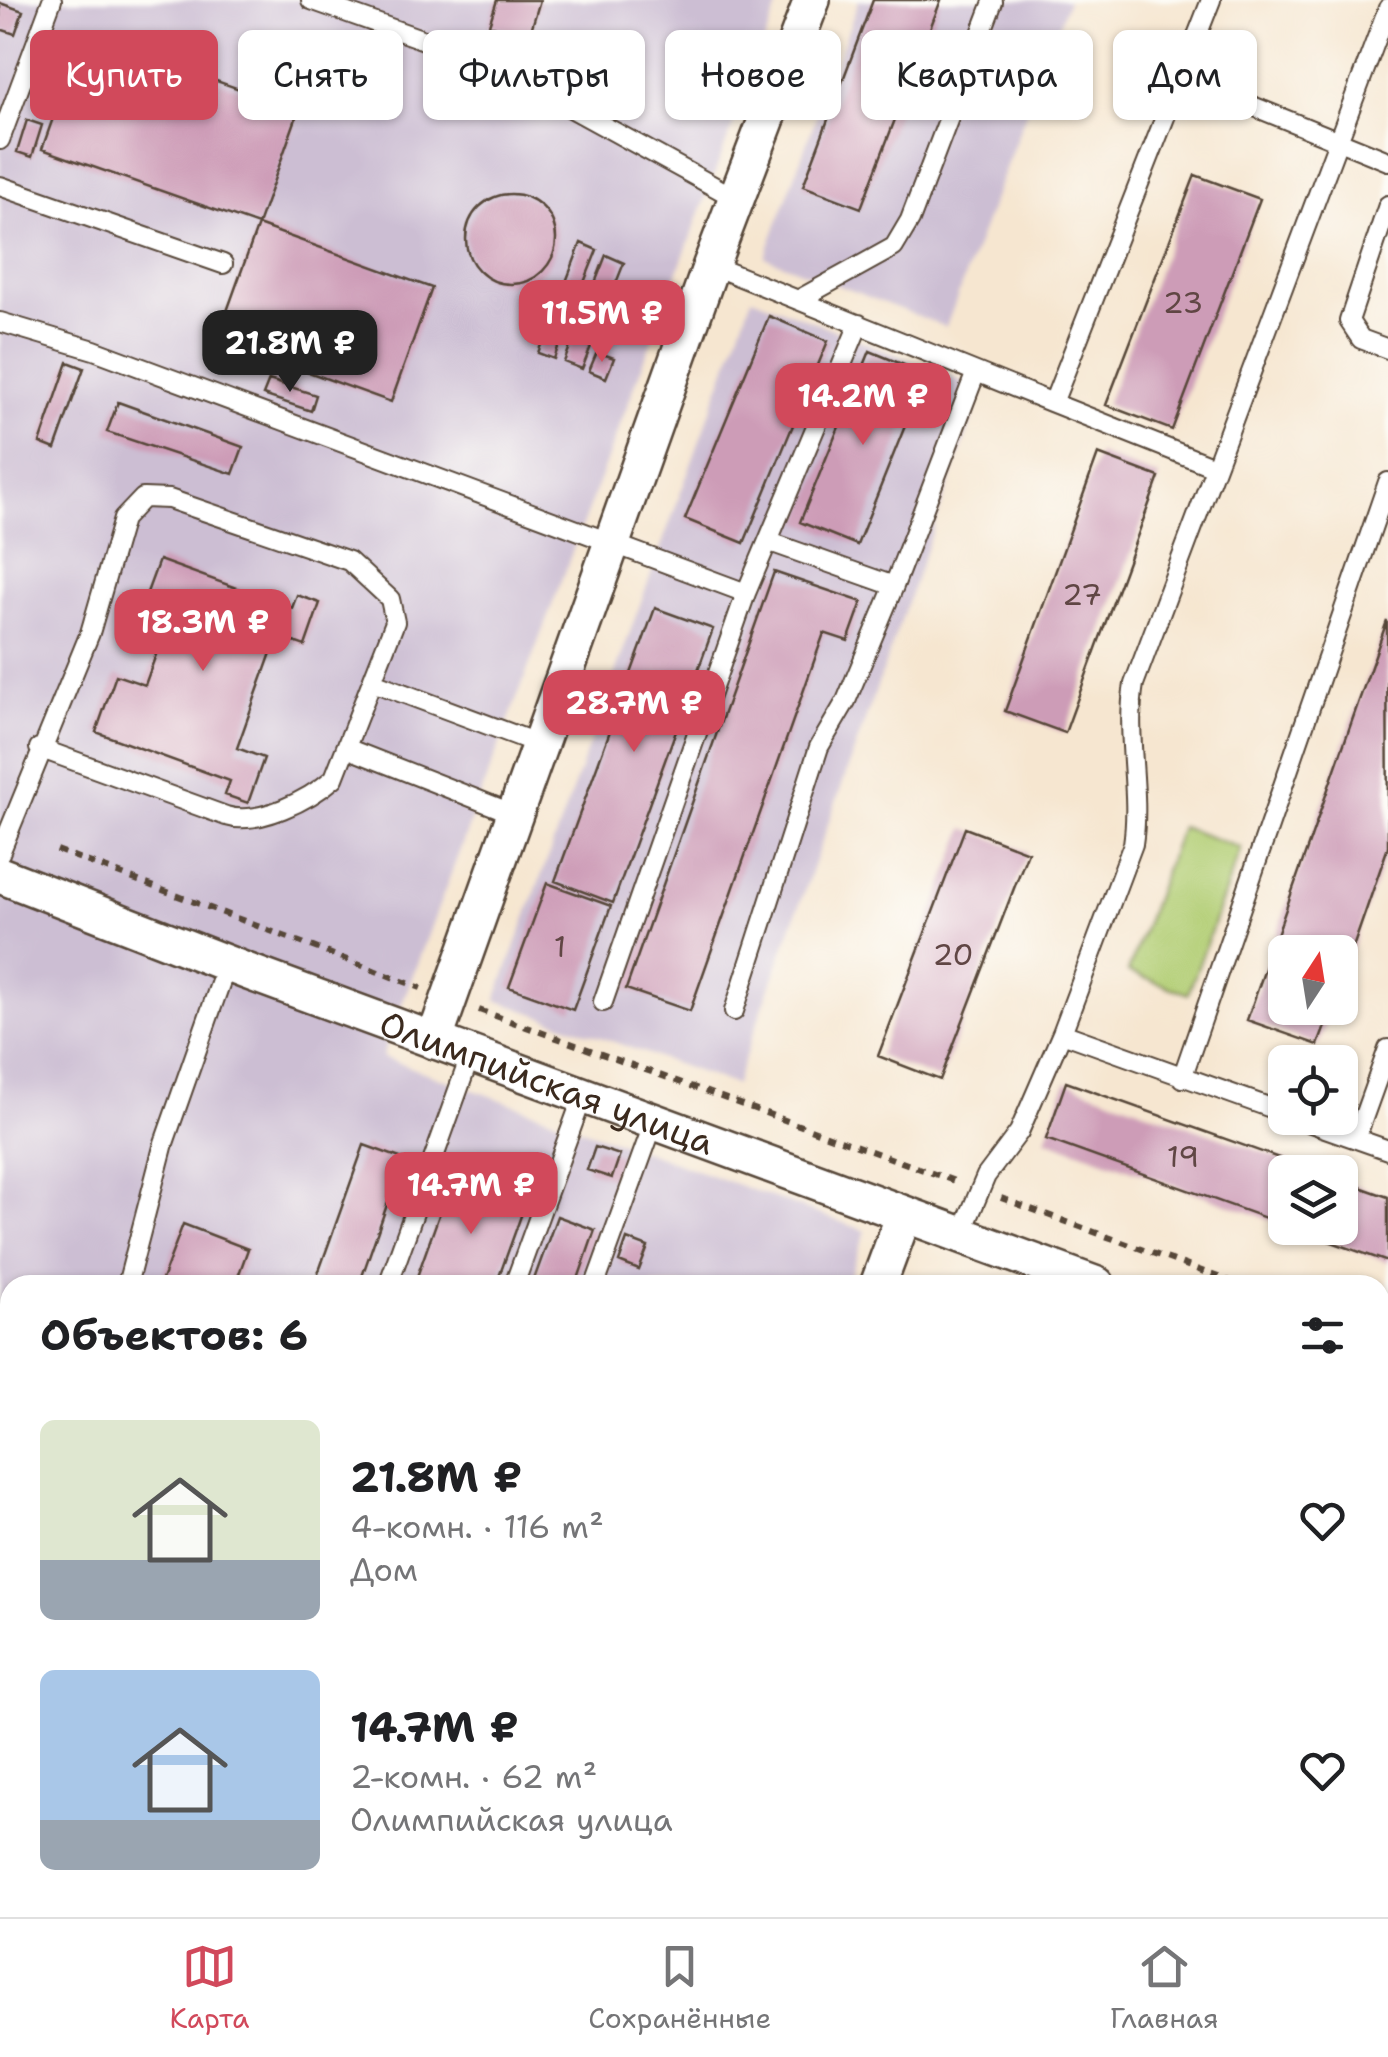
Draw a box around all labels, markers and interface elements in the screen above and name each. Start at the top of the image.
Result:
chip: Купить [30,30,218,120]
chip: Снять [238,30,403,120]
chip: Фильтры [423,30,645,120]
chip: Новое [665,30,841,120]
chip: Квартира [861,30,1093,120]
chip: Дом [1113,30,1257,120]
pin: 11.5M ₽ [510,280,694,365]
house number: 23 [1163,282,1203,323]
text: 11.5M ₽ [541,291,663,334]
pin: 21.8M ₽ [198,310,382,395]
text: 21.8M ₽ [224,321,356,364]
pin: 14.2M ₽ [771,363,955,448]
text: 14.2M ₽ [797,374,929,417]
house number: 27 [1062,574,1102,615]
pin: 18.3M ₽ [111,589,295,674]
text: 18.3M ₽ [136,600,270,643]
pin: 28.7M ₽ [542,670,726,755]
text: 28.7M ₽ [565,681,703,724]
house number: 1 [554,926,566,967]
house number: 20 [932,934,974,975]
north arrow [1268,935,1358,1025]
map controls [1268,935,1358,1245]
street label: Олимпийская улица [373,999,721,1165]
button: locate [1268,1045,1358,1135]
house number: 19 [1167,1136,1199,1177]
pin: 14.7M ₽ [379,1152,563,1237]
button: layers [1268,1155,1358,1245]
text: 14.7M ₽ [407,1163,535,1206]
text: Объектов: 6 [40,1307,308,1363]
icon: filters [1295,1308,1350,1363]
text: 21.8M ₽ [350,1449,522,1505]
icon: home [120,1460,240,1580]
icon: heart [1295,1493,1350,1548]
text: 4-комн. · 116 m² [350,1505,604,1548]
text: Дом [350,1548,418,1591]
text: 14.7M ₽ [350,1699,519,1755]
icon: home [120,1710,240,1830]
icon: heart [1295,1743,1350,1798]
text: 2-комн. · 62 m² [350,1755,597,1798]
text: Олимпийская улица [350,1798,673,1841]
tab: Карта [169,1939,250,2037]
tab: Сохранённые [588,1939,771,2037]
tab: Главная [1110,1939,1219,2037]

